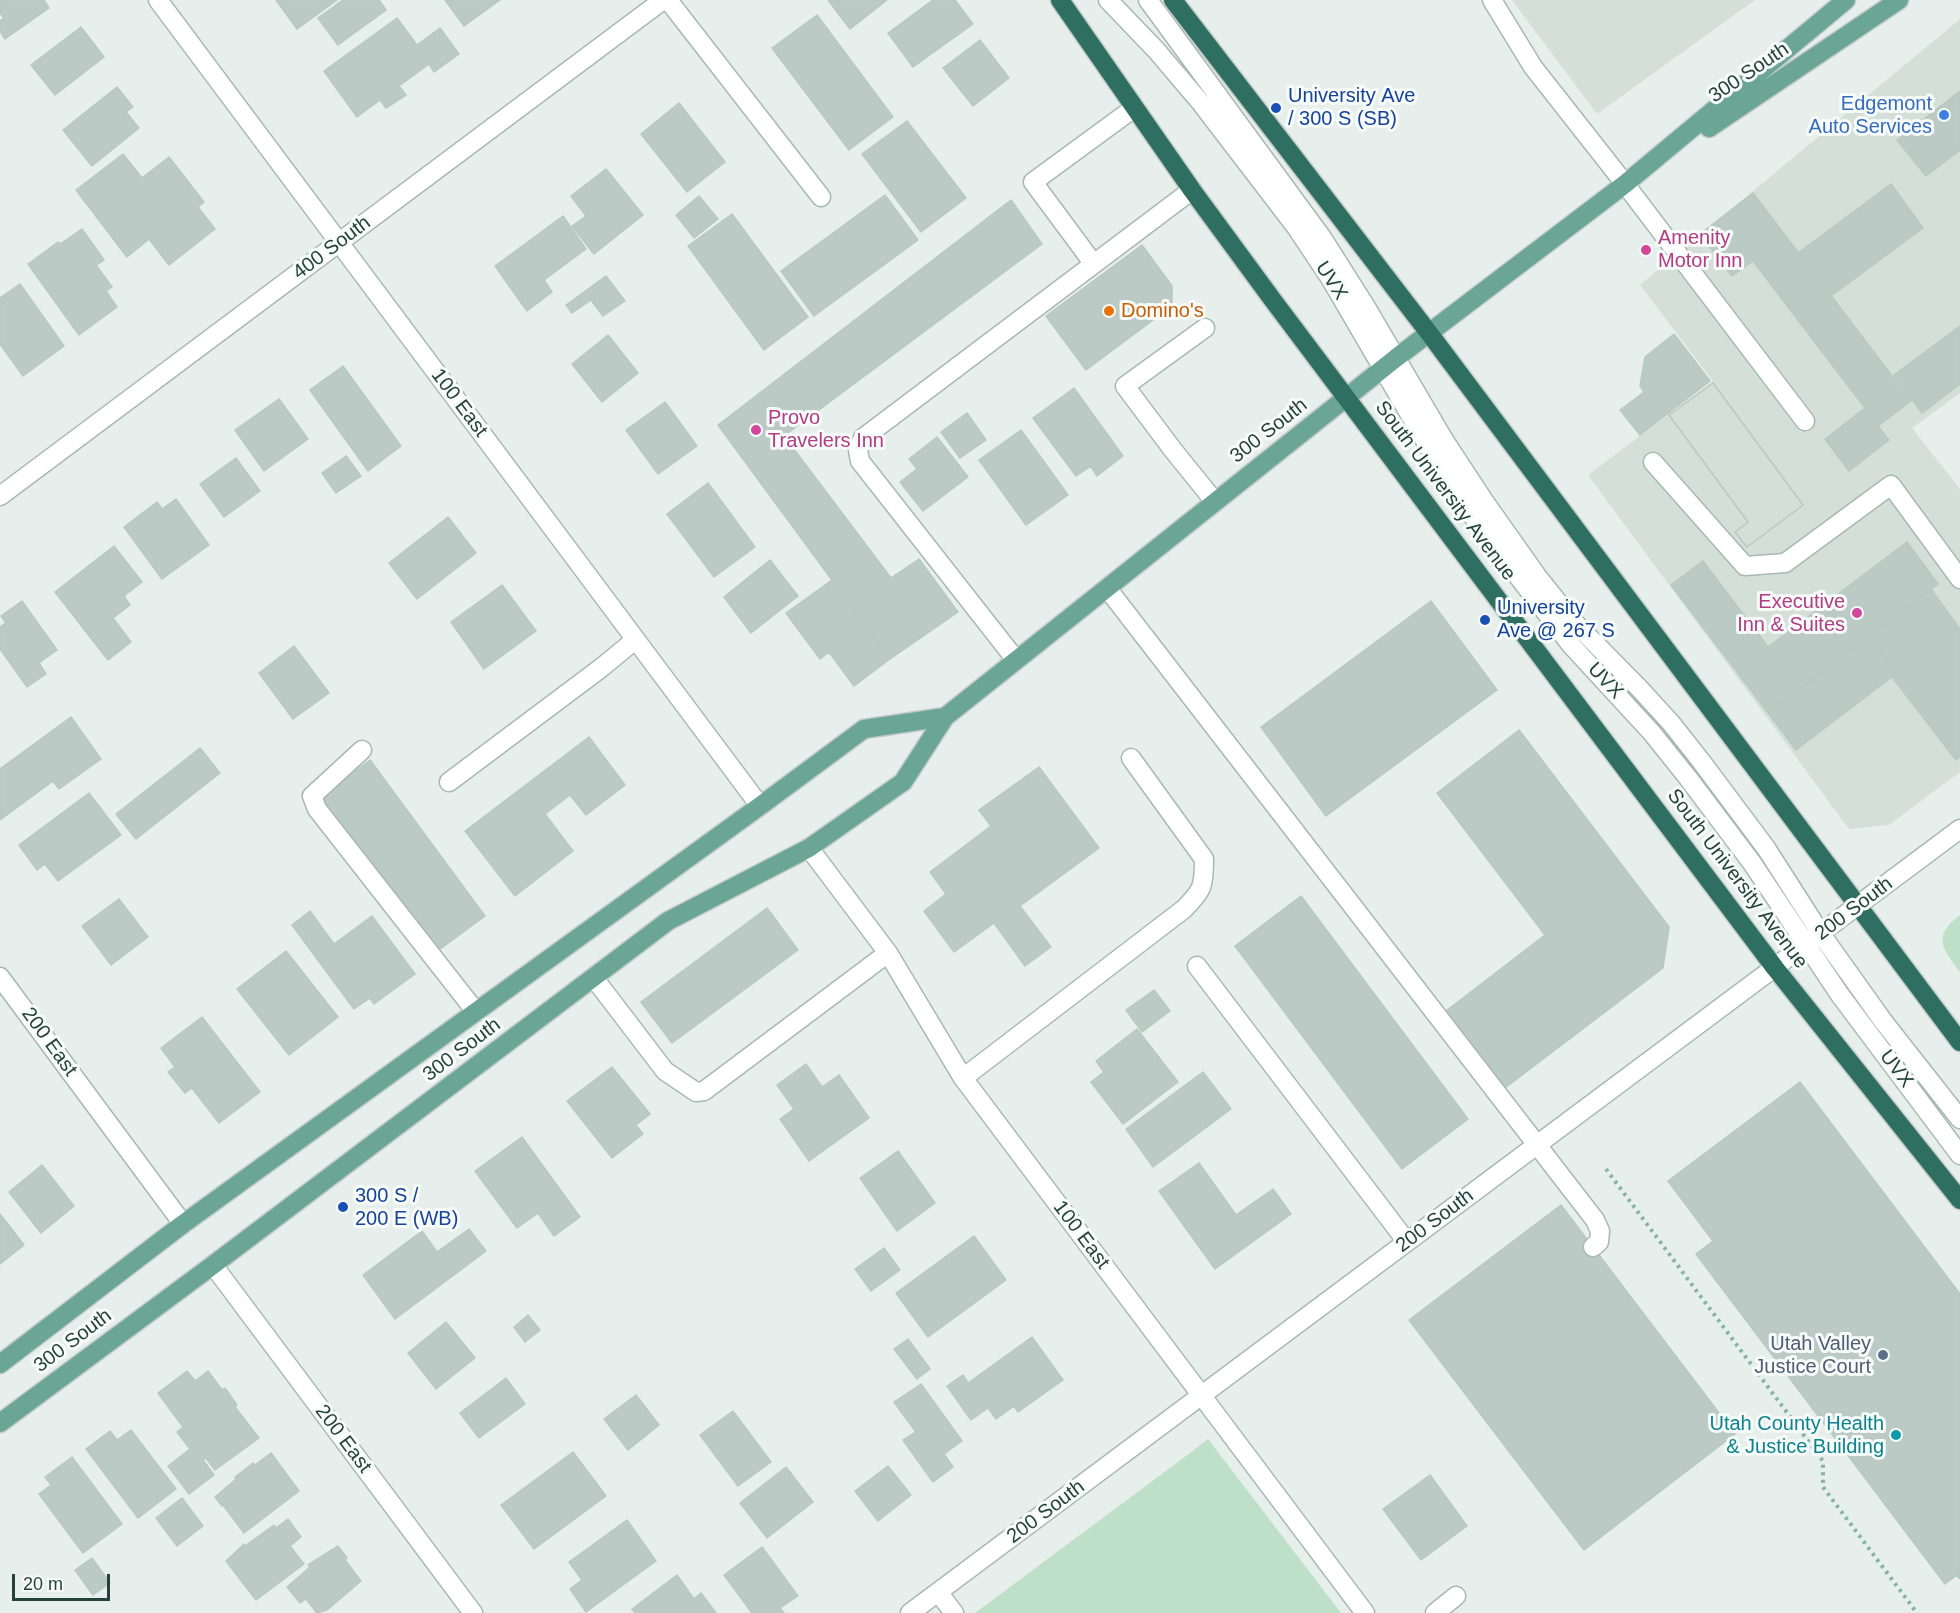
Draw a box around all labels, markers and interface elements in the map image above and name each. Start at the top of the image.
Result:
street label: 300 South [1704,38,1794,108]
place label: University Ave / 300 S (SB) [1288,84,1415,131]
place label: Edgemont Auto Services [1809,92,1932,139]
marker: University Ave / 300 S (SB) [1269,101,1283,115]
marker: Edgemont Auto Services [1937,108,1951,122]
street label: 400 South [288,211,376,285]
place label: Amenity Motor Inn [1658,226,1742,273]
marker: Amenity Motor Inn [1639,243,1653,257]
street label: UVX [1310,257,1352,305]
place label: Domino's [1121,299,1204,323]
marker: Domino's [1102,304,1116,318]
street label: 100 East [426,364,492,442]
street label: 300 South [1226,393,1312,469]
street label: South University Avenue [1370,396,1520,586]
place label: Provo Travelers Inn [768,406,884,453]
marker: Provo Travelers Inn [749,423,763,437]
place label: Executive Inn & Suites [1737,590,1845,637]
place label: University Ave @ 267 S [1497,596,1615,643]
marker: Executive Inn & Suites [1850,606,1864,620]
marker: University Ave @ 267 S [1478,613,1492,627]
street label: UVX [1582,658,1628,704]
street label: South University Avenue [1662,784,1812,974]
street label: 200 South [1810,872,1898,946]
street label: 200 East [16,1003,82,1081]
street label: 300 South [418,1013,506,1087]
street label: UVX [1874,1045,1918,1093]
place label: 300 S / 200 E (WB) [355,1184,458,1231]
street label: 200 South [1391,1184,1479,1258]
street label: 100 East [1048,1196,1114,1274]
marker: 300 S / 200 E (WB) [336,1200,350,1214]
street label: 300 South [29,1304,117,1378]
place label: Utah Valley Justice Court [1754,1332,1871,1379]
marker: Utah Valley Justice Court [1876,1348,1890,1362]
street label: 200 East [310,1400,376,1478]
place label: Utah County Health & Justice Building [1709,1412,1884,1459]
marker: Utah County Health & Justice Building [1889,1428,1903,1442]
street label: 200 South [1002,1475,1090,1549]
scale bar [15,1562,112,1600]
text: 20 m [23,1574,63,1594]

